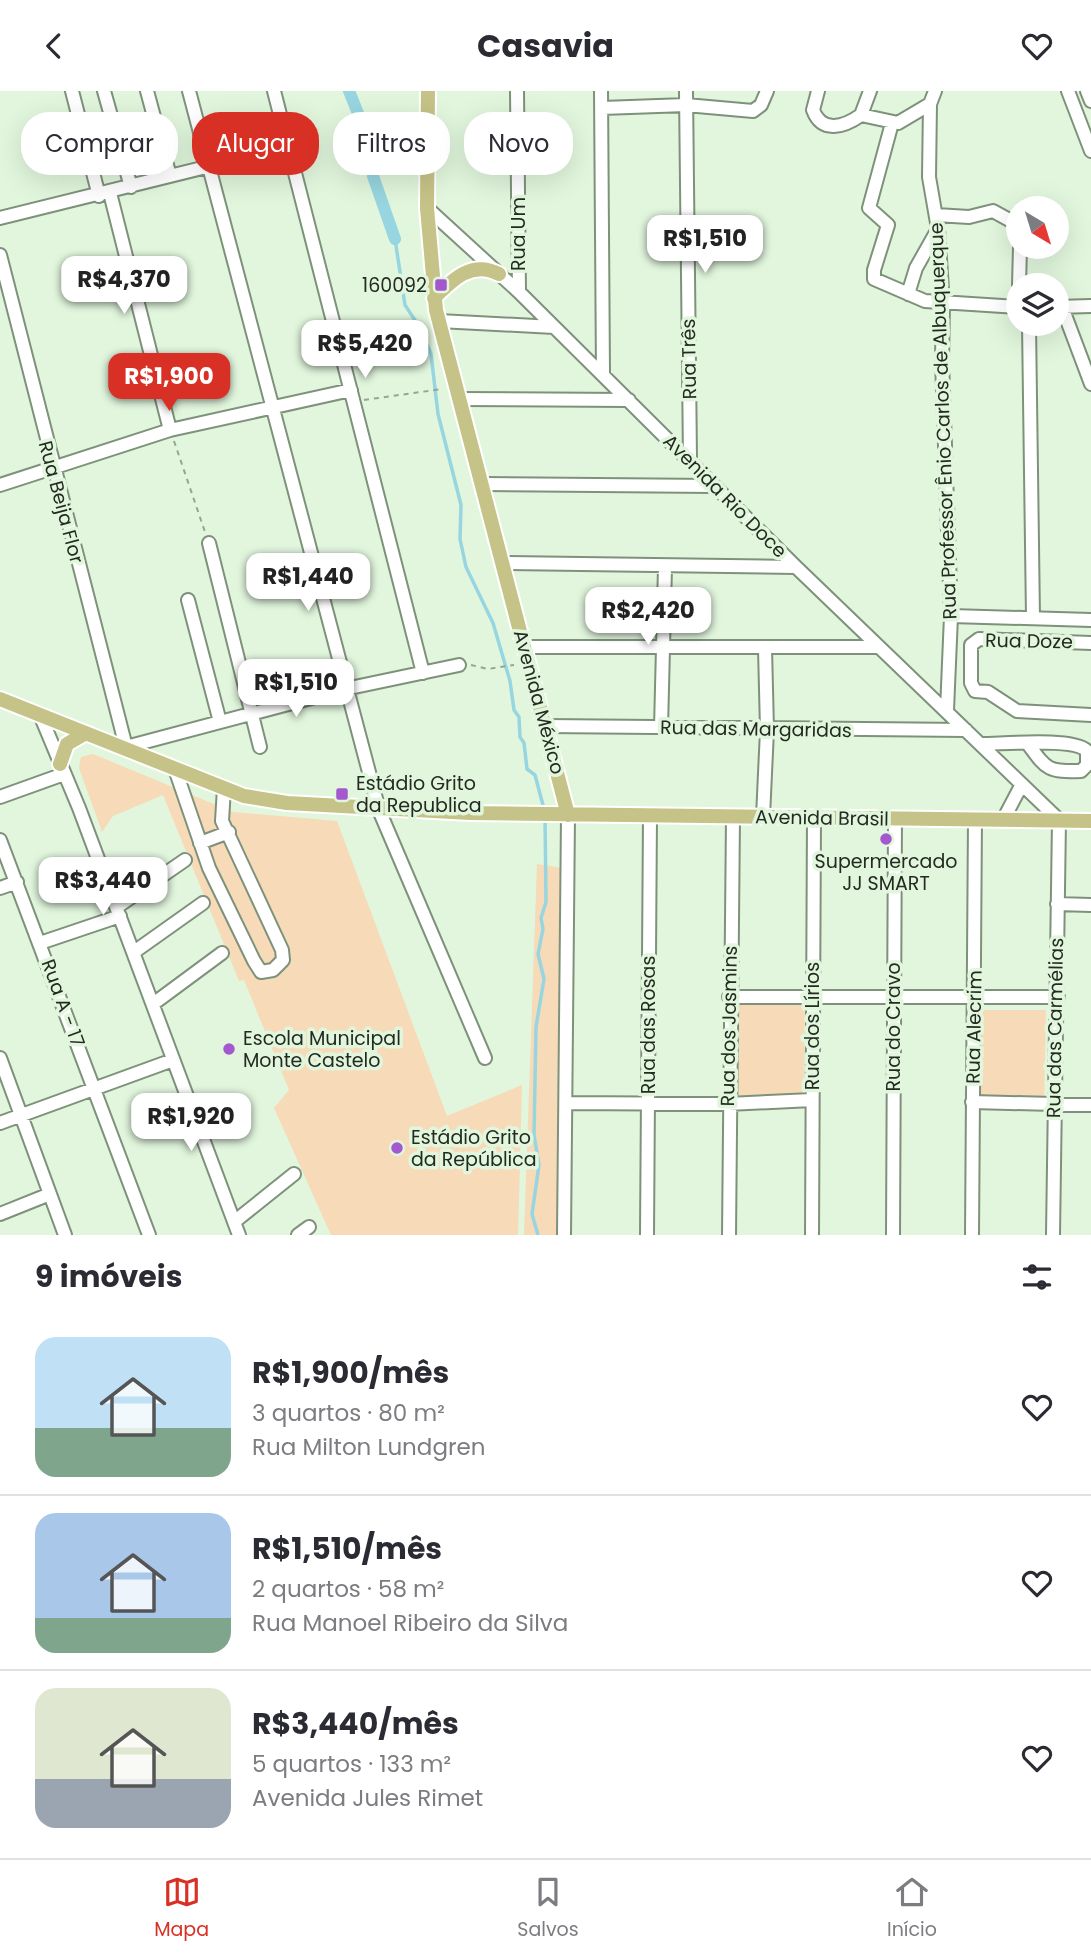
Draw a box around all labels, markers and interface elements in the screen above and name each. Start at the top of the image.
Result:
text: Casavia [477,23,614,68]
icon: back [35,27,73,65]
icon: heart [1018,27,1056,65]
chip: Comprar [21,112,178,175]
chip: Alugar [192,112,319,175]
chip: Filtros [333,112,450,175]
chip: Novo [464,112,573,175]
north arrow [1006,196,1069,259]
map controls [1006,196,1069,336]
street label: Rua Um [505,197,532,271]
pin: R$1,510 [640,215,770,275]
text: R$1,510 [663,222,747,254]
street label: Rua Professor Ênio Carlos de Albuquerque [923,222,963,620]
pin: R$4,370 [59,257,189,316]
text: R$4,370 [77,263,171,295]
place label: 160092 [362,272,427,299]
button: layers [1006,273,1069,336]
marker: 160092 [433,277,449,293]
street label: Rua Três [675,318,703,400]
pin: R$5,420 [300,321,430,380]
text: R$5,420 [317,327,413,359]
pin: R$1,900 [104,353,234,413]
text: R$1,900 [124,360,214,392]
street label: Avenida Rio Doce [657,428,793,564]
street label: Rua Beija Flor [32,438,90,566]
pin: R$1,440 [243,553,373,613]
text: R$1,440 [262,560,354,592]
pin: R$2,420 [583,587,713,647]
text: R$2,420 [601,594,695,626]
street label: Avenida México [507,627,571,777]
street label: Rua Doze [985,627,1073,655]
pin: R$1,510 [231,659,361,719]
text: R$1,510 [254,666,338,698]
street label: Rua das Margaridas [660,714,852,744]
place label: Estádio Grito da Republica [356,770,482,819]
marker: Estádio Grito da Republica [334,786,350,802]
street label: Avenida Brasil [755,803,889,833]
marker: Supermercado JJ SMART [878,831,894,847]
place label: Supermercado JJ SMART [815,848,957,897]
pin: R$3,440 [38,857,168,917]
text: R$3,440 [55,864,151,896]
street label: Rua das Carmélias [1040,938,1070,1118]
street label: Rua dos Jasmins [714,945,744,1107]
street label: Rua A - 17 [35,955,91,1051]
street label: Rua das Rosas [635,956,662,1094]
street label: Rua dos Lírios [799,962,826,1090]
street label: Rua do Cravo [880,962,907,1092]
street label: Rua Alecrim [960,970,988,1084]
place label: Escola Municipal Monte Castelo [243,1025,401,1074]
marker: Escola Municipal Monte Castelo [221,1041,237,1057]
pin: R$1,920 [126,1093,256,1153]
text: R$1,920 [147,1100,235,1132]
place label: Estádio Grito da República [411,1124,537,1173]
marker: Estádio Grito da República [389,1140,405,1156]
text: 9 imóveis [35,1255,182,1298]
icon: filters [1018,1258,1056,1296]
text: R$1,900/mês [252,1351,449,1394]
icon: home [91,1365,175,1449]
icon: heart [1018,1388,1056,1426]
text: 3 quartos · 80 m² [252,1397,445,1429]
text: Rua Milton Lundgren [252,1431,486,1463]
text: R$1,510/mês [252,1527,442,1570]
icon: home [91,1541,175,1625]
icon: heart [1018,1564,1056,1602]
text: 2 quartos · 58 m² [252,1573,444,1605]
text: Rua Manoel Ribeiro da Silva [252,1607,568,1639]
text: R$3,440/mês [252,1702,459,1745]
icon: home [91,1716,175,1800]
icon: heart [1018,1739,1056,1777]
text: 5 quartos · 133 m² [252,1748,451,1780]
text: Avenida Jules Rimet [252,1782,483,1814]
tab: Mapa [154,1873,209,1944]
tab: Salvos [517,1873,579,1944]
tab: Início [887,1873,937,1944]

